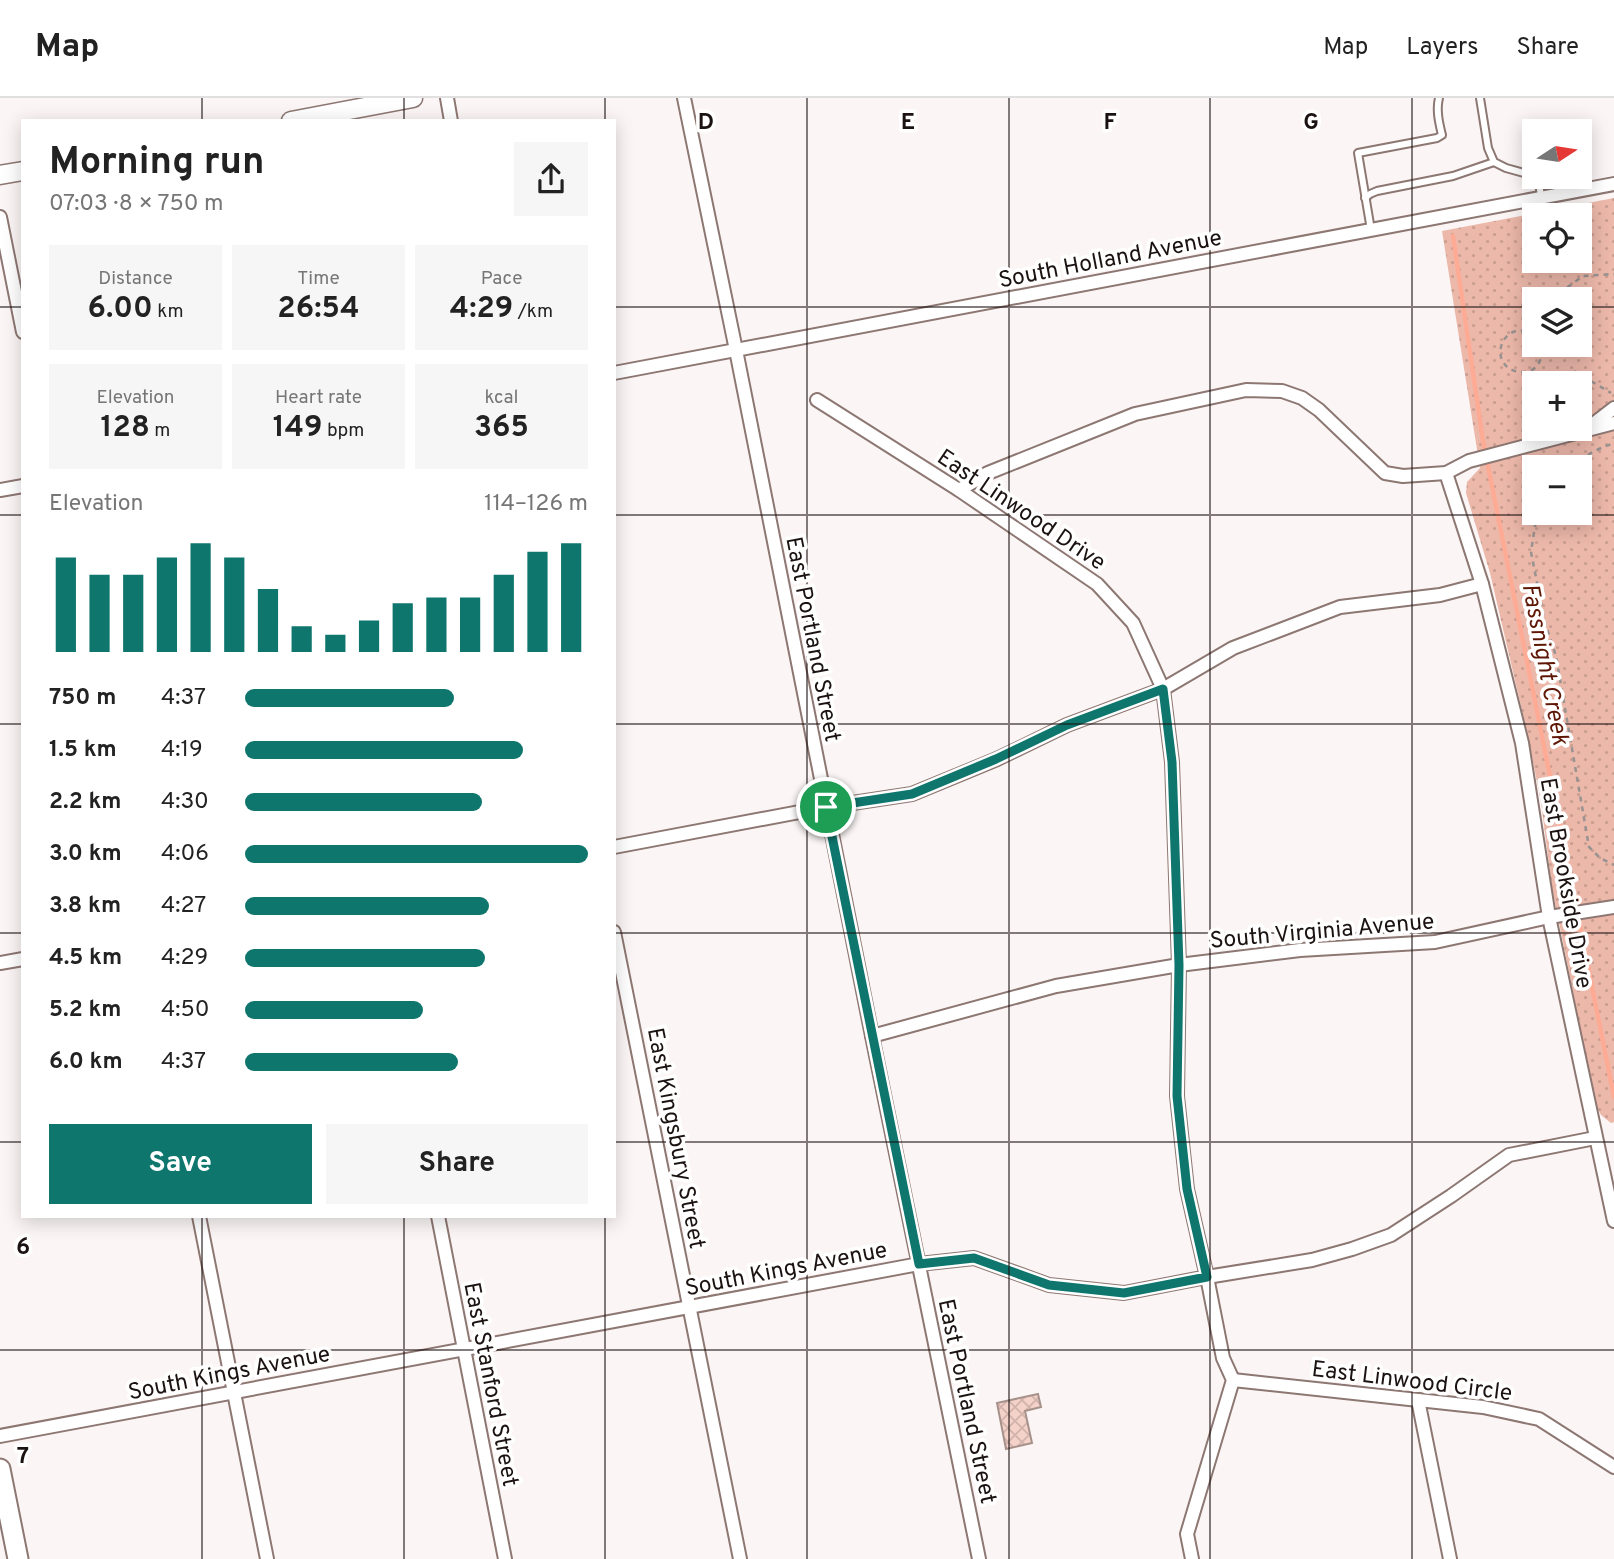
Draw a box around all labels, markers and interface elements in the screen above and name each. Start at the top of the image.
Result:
text: Map [35,27,99,69]
text: Map [1323,33,1368,63]
text: Layers [1406,33,1478,63]
text: Share [1516,33,1579,63]
text: D [698,109,714,138]
text: E [901,109,915,138]
text: F [1103,109,1117,138]
text: G [1303,109,1319,138]
north arrow [1522,119,1592,189]
map controls [1522,119,1592,525]
text: Morning run [49,139,265,188]
button: share [514,142,588,216]
text: 07:03 · 8 × 750 m [49,190,223,219]
button: locate [1522,203,1592,273]
street label: South Holland Avenue [996,225,1225,296]
text: Distance [98,267,173,291]
text: Time [297,267,340,291]
text: Pace [481,267,522,291]
button: layers [1522,287,1592,357]
text: 6.00 [87,291,153,328]
text: 26:54 [277,291,360,328]
text: 4:29 [450,291,513,328]
text: km [153,300,184,324]
text: /km [513,300,553,324]
button: + [1522,371,1592,441]
text: Elevation [96,386,175,410]
text: Heart rate [275,386,362,410]
text: kcal [485,386,518,410]
text: 128 [101,410,150,447]
text: 149 [273,410,323,447]
text: 365 [474,410,529,447]
text: m [150,419,170,443]
text: bpm [323,419,364,443]
street label: East Linwood Drive [931,444,1110,578]
button: − [1522,455,1592,525]
text: Elevation [49,490,144,519]
text: 114–126 m [484,490,588,519]
street label: East Portland Street [777,534,846,745]
water label: Fassnight Creek [1514,581,1575,749]
text: 750 m [49,684,116,713]
text: 4:37 [161,684,206,713]
text: 1.5 km [49,736,117,765]
text: 4:19 [161,736,203,765]
street label: East Brookside Drive [1532,776,1597,991]
pin [796,777,856,837]
text: 2.2 km [49,788,122,817]
text: 4:30 [161,788,209,817]
icon: arrive [807,788,845,826]
text: 3.0 km [49,840,122,869]
text: 4:06 [161,840,209,869]
text: 3.8 km [49,892,121,921]
text: 4:27 [161,892,206,921]
street label: South Virginia Avenue [1209,908,1436,957]
text: 4.5 km [49,944,122,973]
text: 4:29 [161,944,208,973]
text: 5.2 km [49,996,122,1025]
text: 4:50 [161,996,209,1025]
street label: East Kingsbury Street [639,1025,710,1251]
text: 6.0 km [49,1048,123,1077]
text: 4:37 [161,1048,206,1077]
button: Save [49,1124,312,1204]
button: Share [326,1124,588,1204]
text: 6 [16,1234,30,1263]
street label: South Kings Avenue [683,1237,890,1304]
street label: East Stanford Street [456,1280,524,1489]
street label: East Portland Street [930,1296,1001,1507]
street label: South Kings Avenue [126,1341,333,1408]
street label: East Linwood Circle [1310,1356,1514,1409]
text: 7 [17,1443,29,1472]

